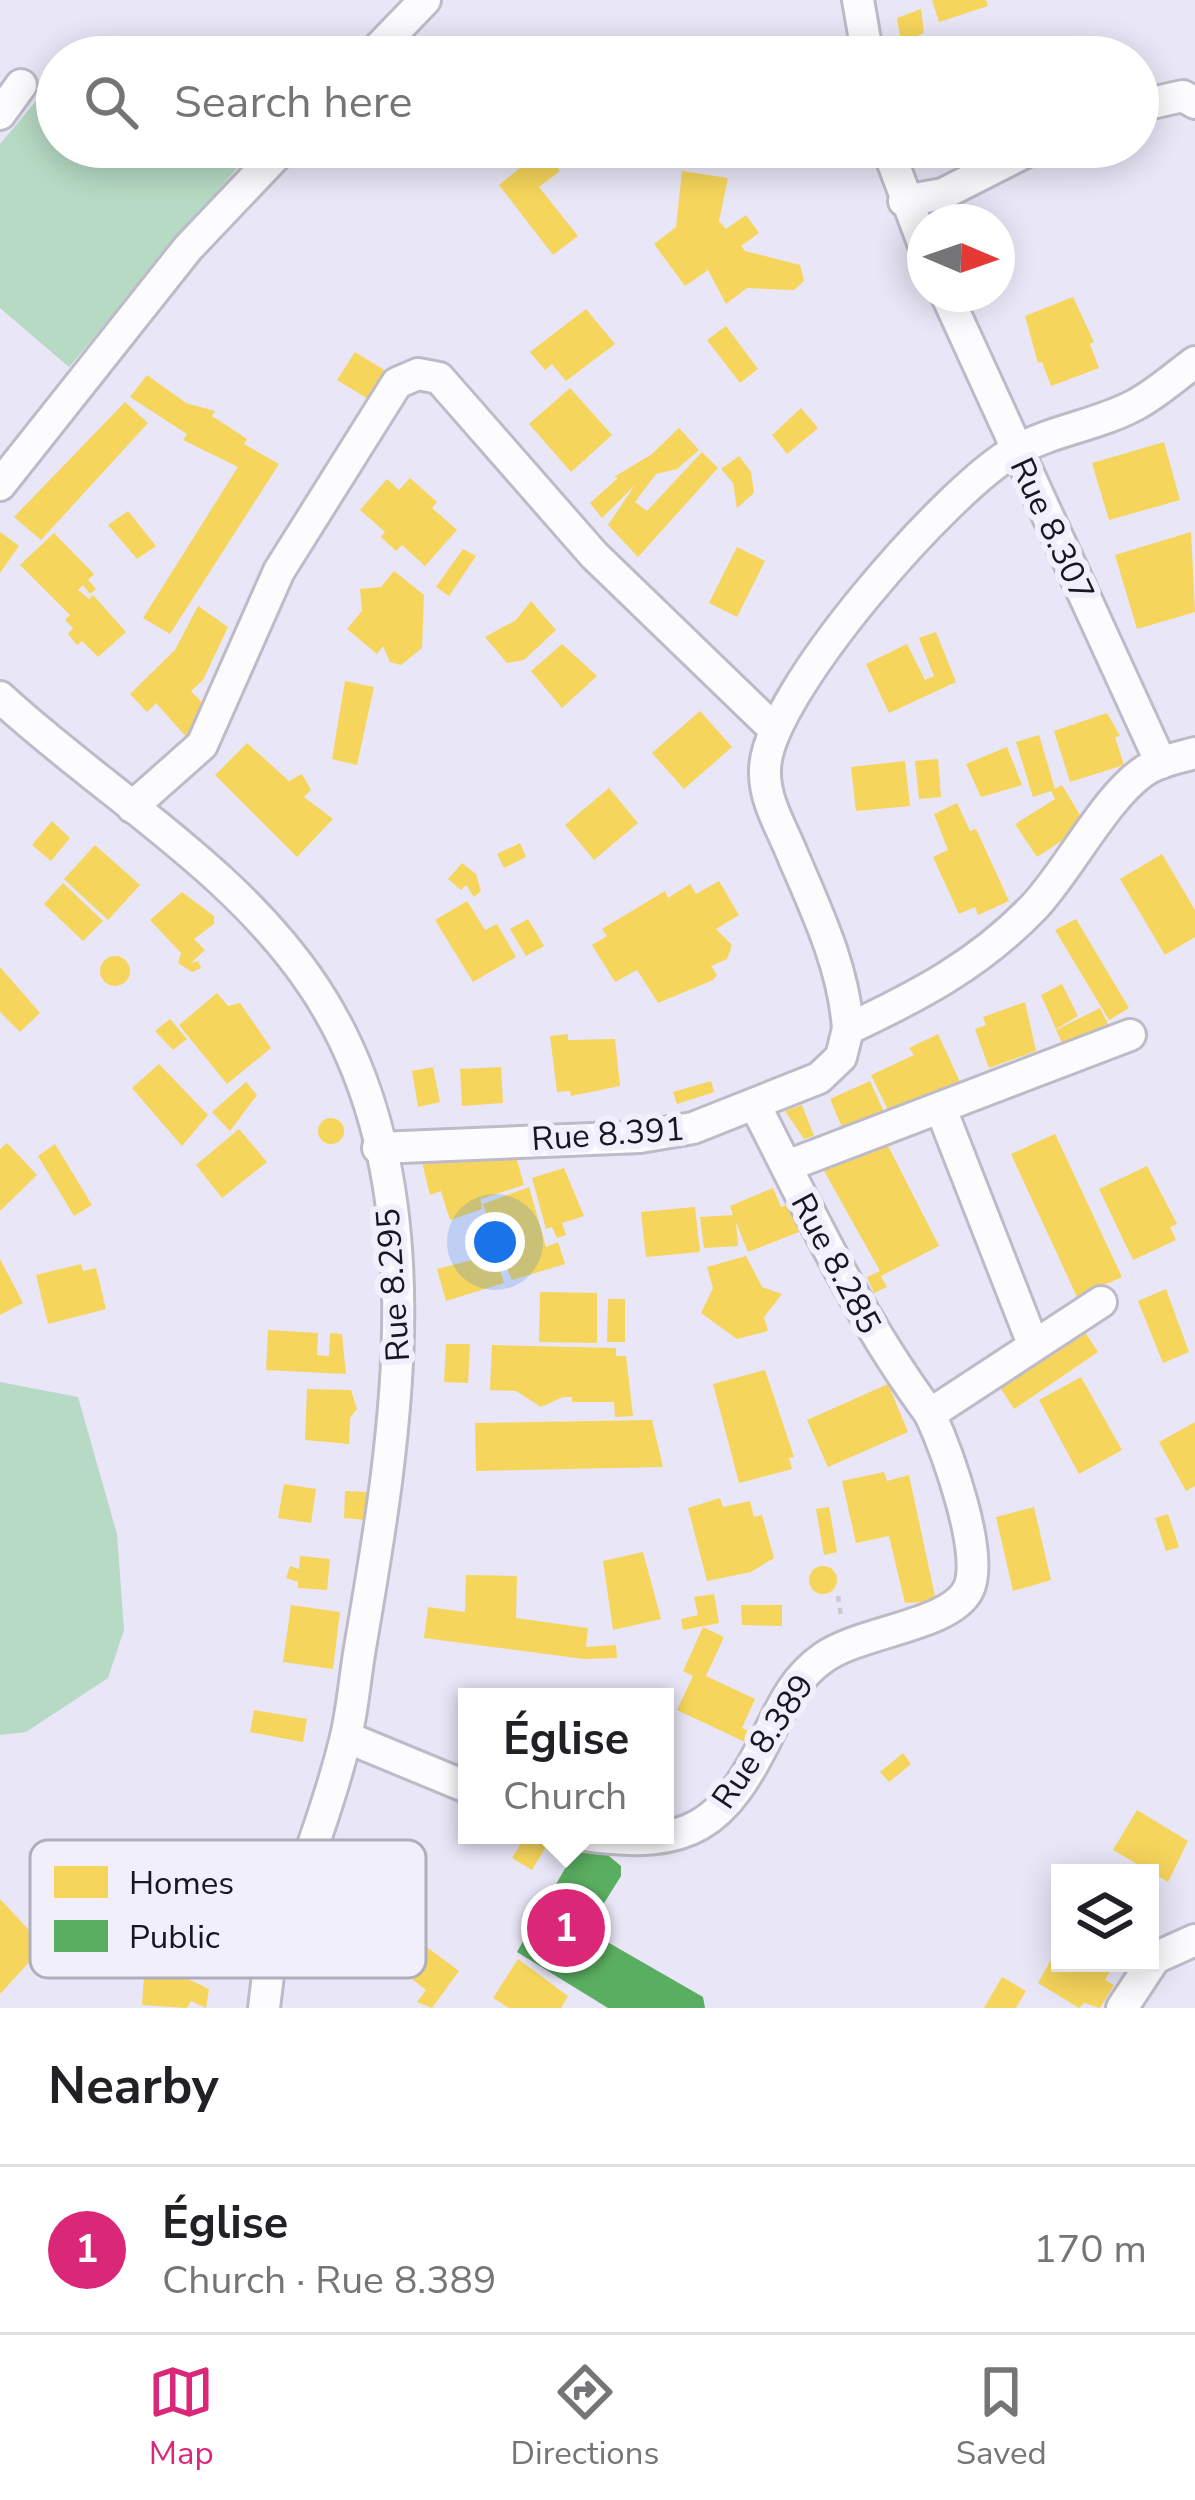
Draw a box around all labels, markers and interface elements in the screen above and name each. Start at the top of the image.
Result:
search box [36,36,1159,168]
icon: search [78,69,144,135]
text: Search here [174,72,413,133]
north arrow [907,204,1015,312]
street label: Rue 8.307 [999,451,1104,609]
street label: Rue 8.391 [530,1107,686,1162]
street label: Rue 8.285 [780,1185,892,1342]
street label: Rue 8.295 [366,1207,421,1363]
your location [465,1212,525,1272]
street label: Rue 8.389 [702,1666,825,1818]
popup [458,1688,674,1844]
text: Église [503,1709,629,1770]
text: Church [503,1770,627,1823]
legend [30,1840,426,1978]
text: Homes [129,1861,234,1906]
map controls [1051,1864,1159,1972]
button: layers [1051,1864,1159,1972]
pin: 1 [527,1883,605,1973]
text: Public [129,1915,220,1960]
text: Nearby [48,2051,219,2121]
text: Église [162,2193,288,2254]
text: 1 [75,2223,99,2276]
text: 170 m [1033,2223,1147,2276]
text: Church · Rue 8.389 [162,2254,496,2307]
tab: Map [148,2359,214,2476]
tab: Directions [511,2359,659,2476]
tab: Saved [956,2359,1047,2476]

